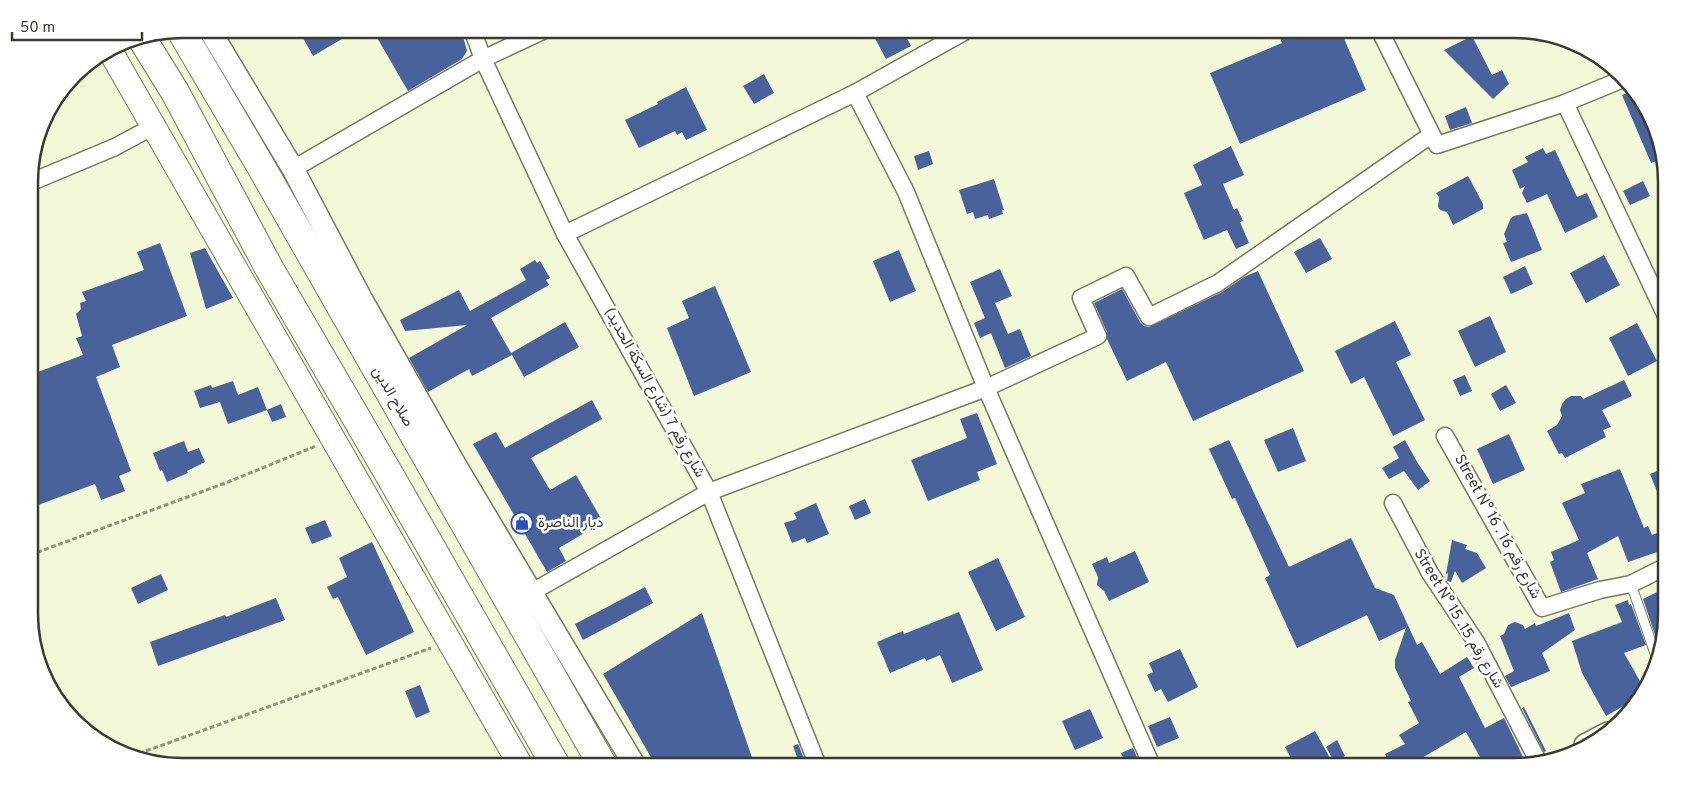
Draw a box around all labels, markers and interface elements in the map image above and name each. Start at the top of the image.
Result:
scale bar [12,10,142,42]
text: 50 m [20,19,55,38]
street label: شارع رقم 7 (شارع السكة الحديد) [599,305,709,481]
street label: صلاح الدين [367,363,417,431]
street label: Street N° 16 . شارع رقم 16 [1449,451,1545,603]
shop icon: ديار الناصرة [510,511,534,535]
place label: ديار الناصرة [538,514,603,533]
street label: Street N° 15 .شارع رقم 15 [1409,546,1507,692]

